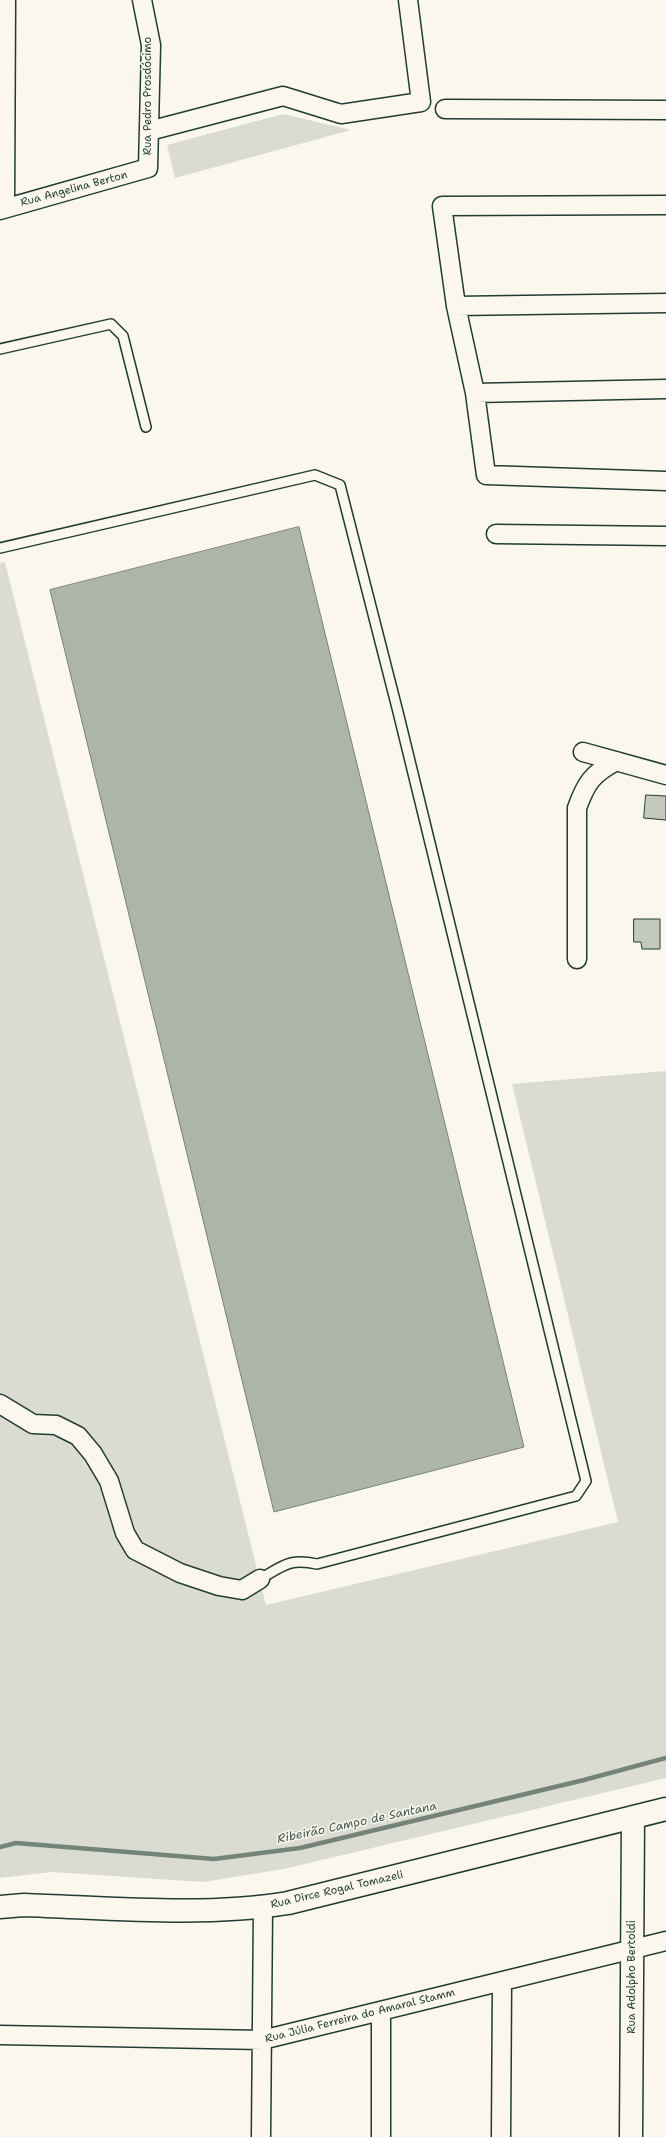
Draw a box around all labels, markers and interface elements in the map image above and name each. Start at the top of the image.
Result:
street label: Rua Pedro Prosdócimo [141,37,155,155]
street label: Rua Angelina Berton [19,168,129,210]
water label: Ribeirão Campo de Santana [276,1799,438,1847]
street label: Rua Dirce Rogal Tomazeli [269,1868,405,1912]
street label: Rua Adolpho Bertoldi [625,1920,639,2034]
street label: Rua Júlia Ferreira do Amaral Stamm [264,1986,456,2046]

